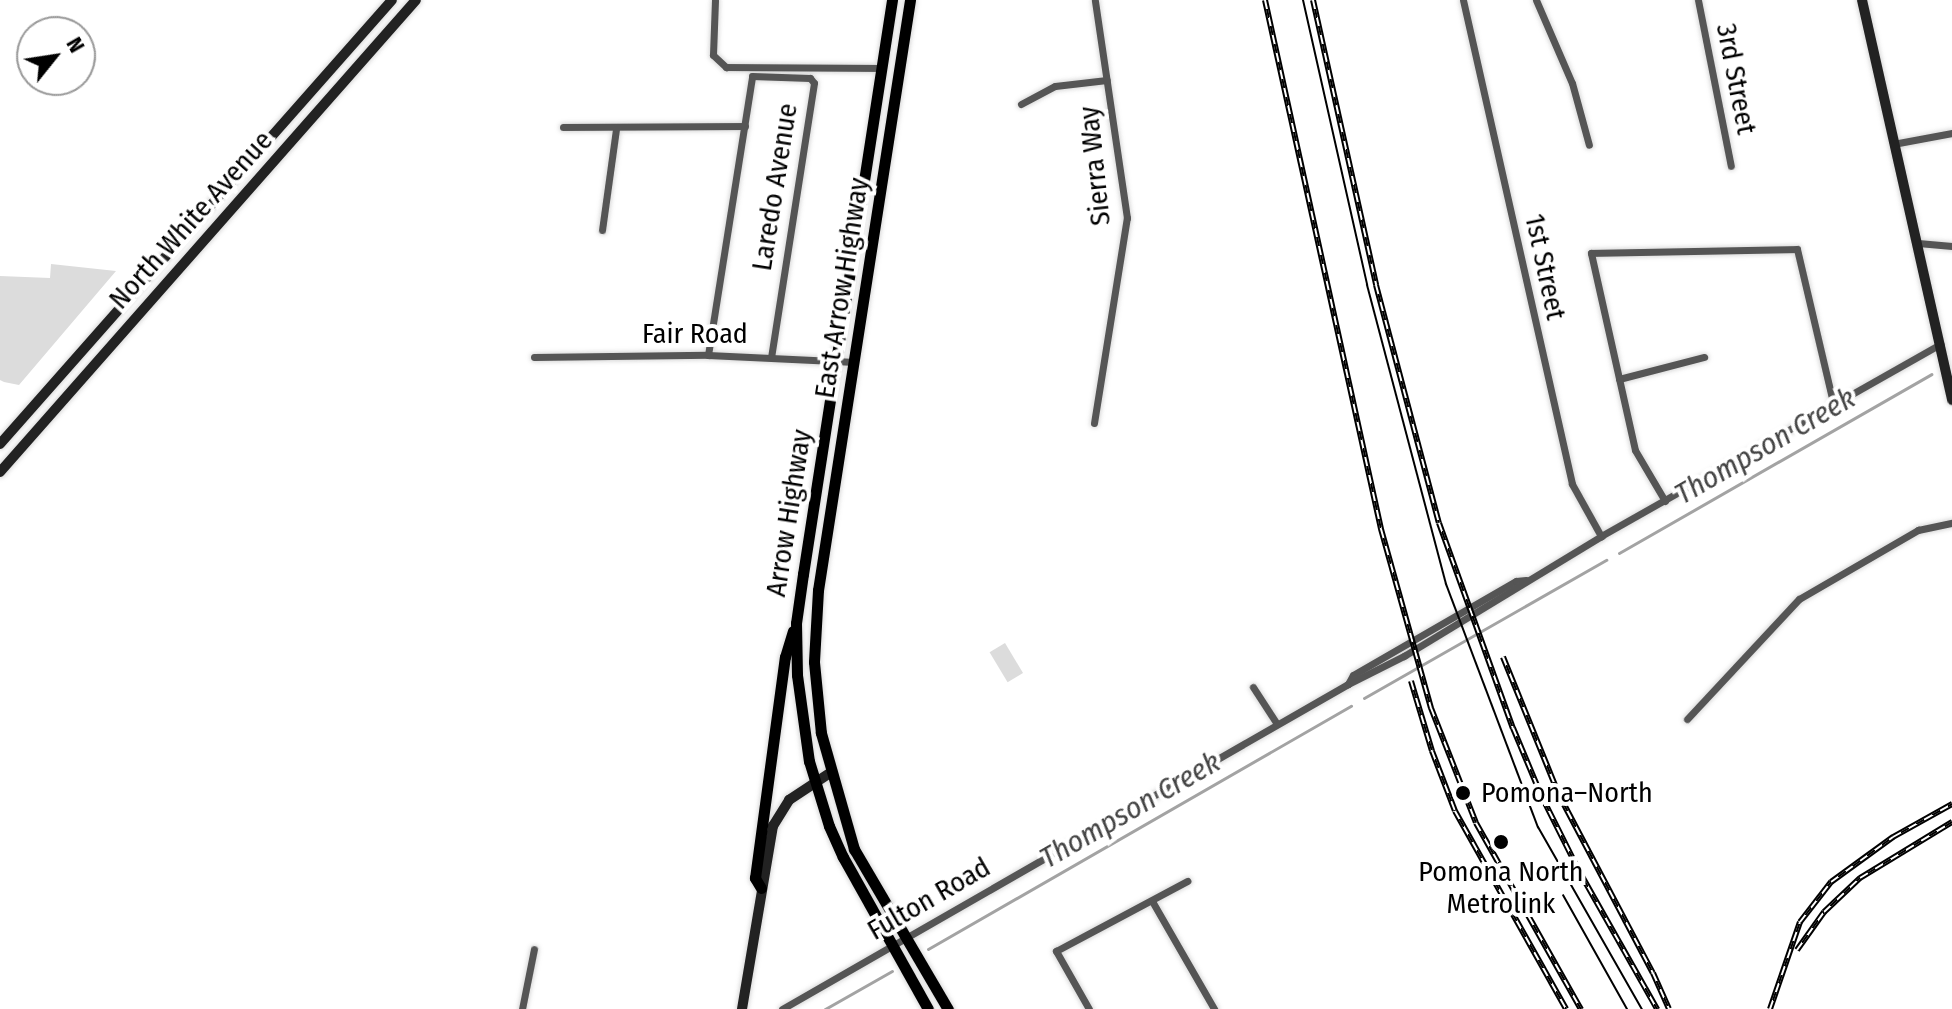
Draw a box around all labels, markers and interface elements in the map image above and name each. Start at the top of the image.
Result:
north arrow [16,16,96,96]
street label: 3rd Street [1709,21,1763,137]
text: N [60,32,90,57]
street label: Laredo Avenue [745,101,805,273]
street label: Sierra Way [1072,105,1118,227]
street label: North White Avenue [102,124,280,316]
street label: East Arrow Highway [808,175,876,401]
street label: 1st Street [1517,211,1573,323]
street label: Fair Road [642,317,748,351]
water label: Thompson Creek [1668,380,1862,512]
street label: Arrow Highway [759,427,819,599]
water label: Thompson Creek [1033,744,1227,876]
place label: Pomona–North [1481,776,1653,810]
marker: Pomona–North [1452,782,1474,804]
marker: Pomona North Metrolink [1492,833,1510,851]
street label: Fulton Road [862,850,996,948]
place label: Pomona North Metrolink [1418,855,1584,921]

